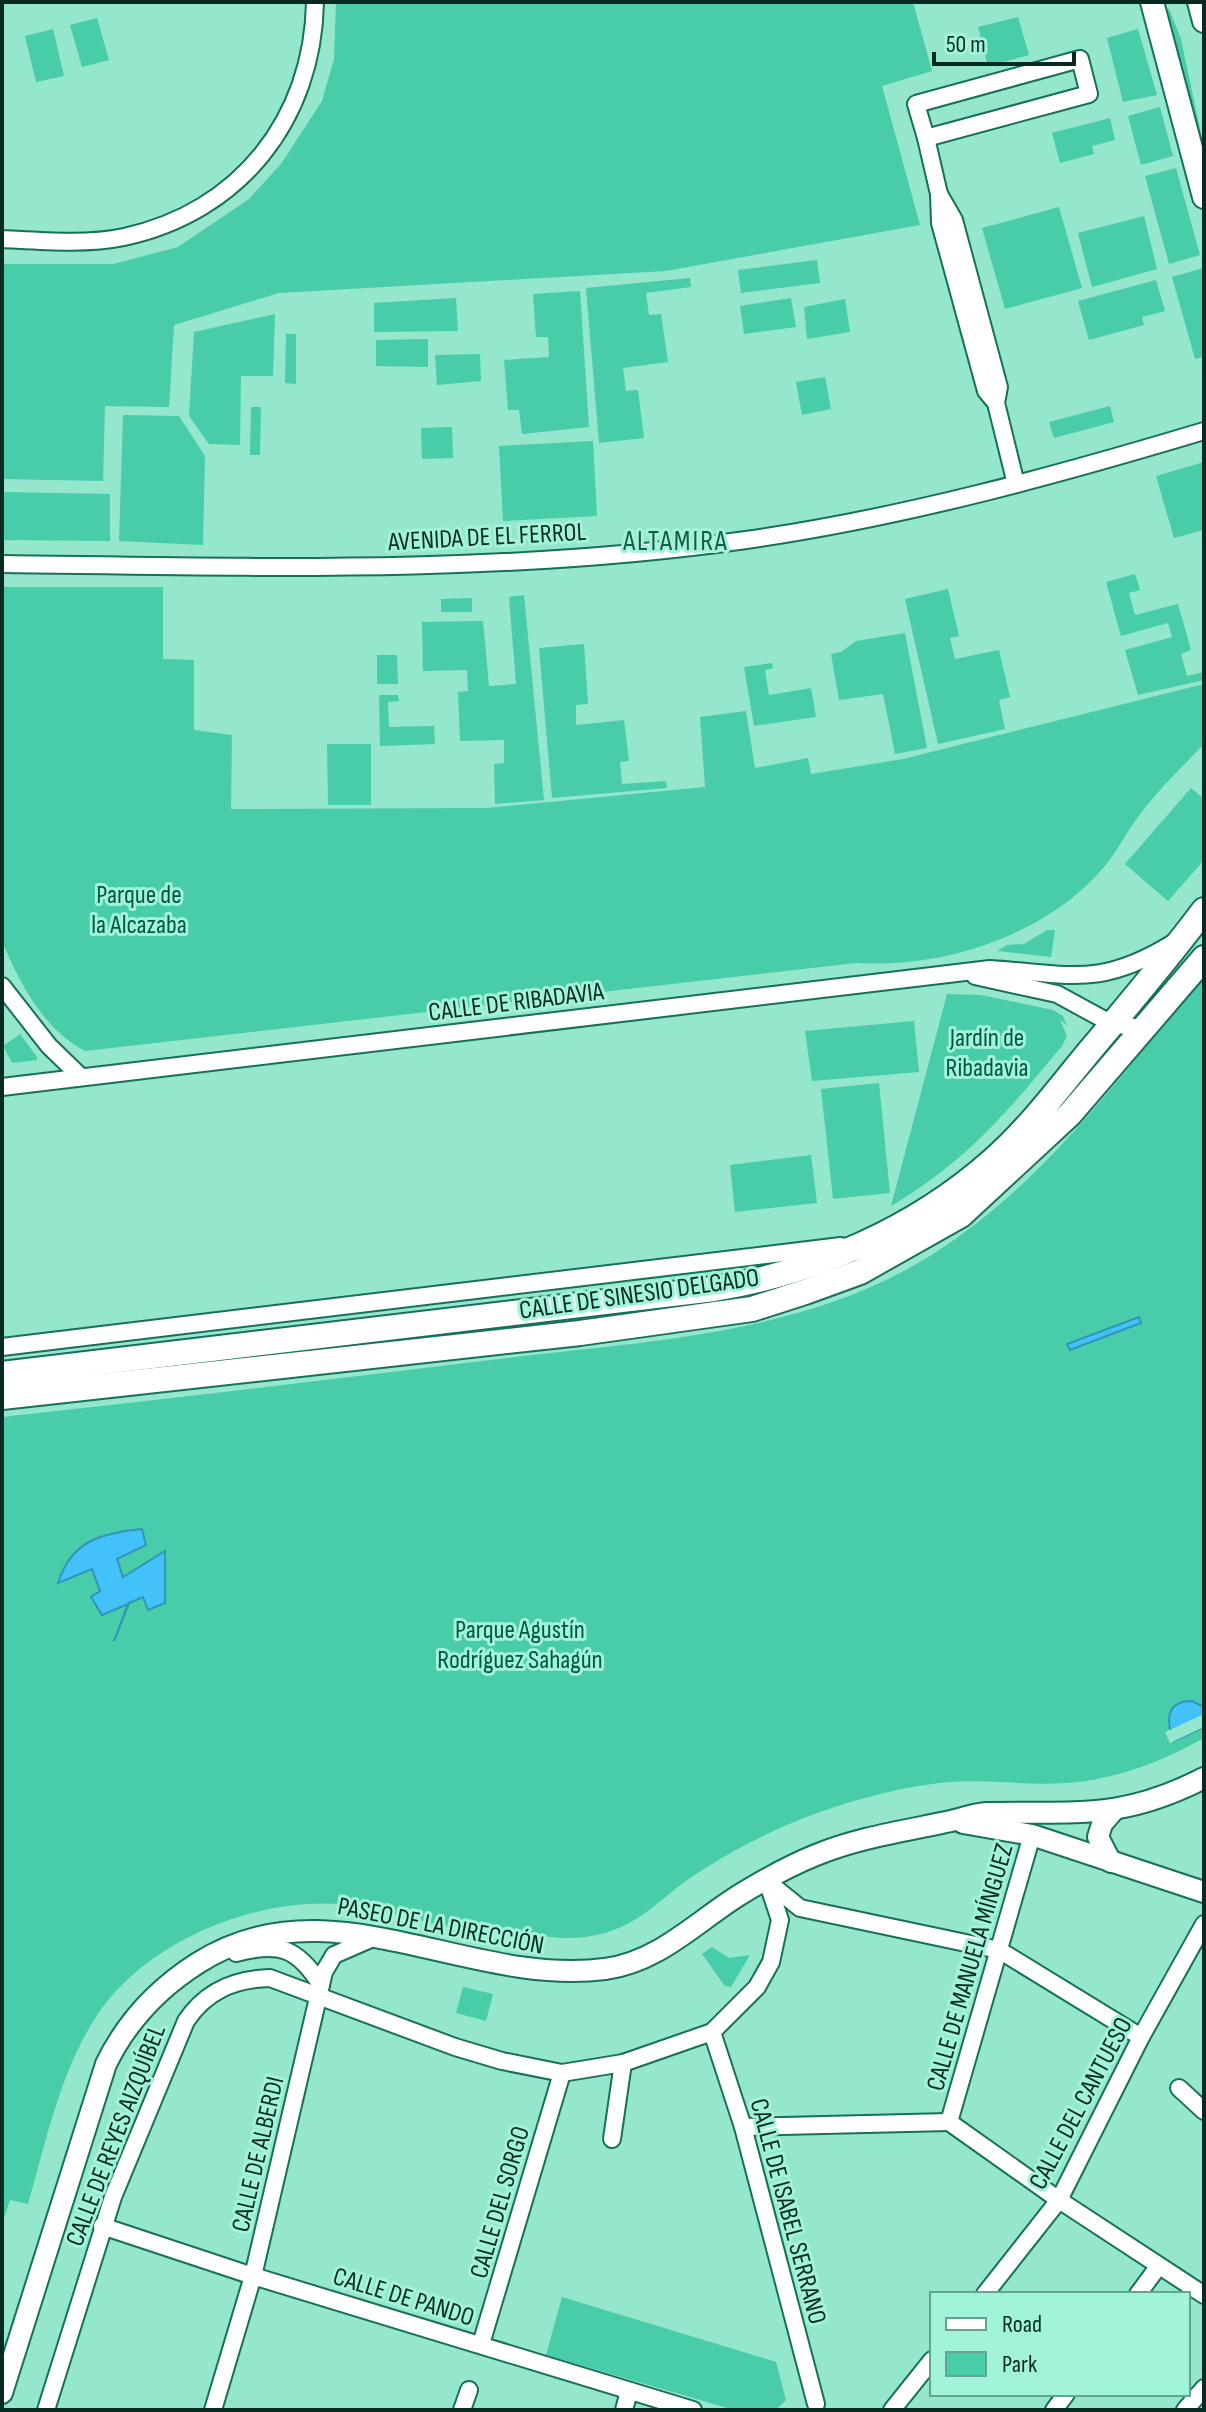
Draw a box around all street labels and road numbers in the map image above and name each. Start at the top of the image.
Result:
street label: AVENIDA DE EL FERROL [386,517,587,558]
street label: CALLE DE RIBADAVIA [427,976,606,1029]
street label: CALLE DE SINESIO DELGADO [517,1262,761,1327]
street label: CALLE DE MANUELA MÍNGUEZ [920,1840,1021,2094]
street label: PASEO DE LA DIRECCIÓN [335,1891,547,1962]
street label: CALLE DEL CANTUESO [1023,2012,1140,2195]
street label: CALLE DE REYES AIZQUÍBEL [60,2020,173,2251]
street label: CALLE DE ALBERDI [226,2074,291,2235]
street label: CALLE DE ISABEL SERRANO [743,2095,833,2327]
street label: CALLE DEL SORGO [464,2123,537,2282]
street label: CALLE DE PANDO [329,2261,478,2334]

